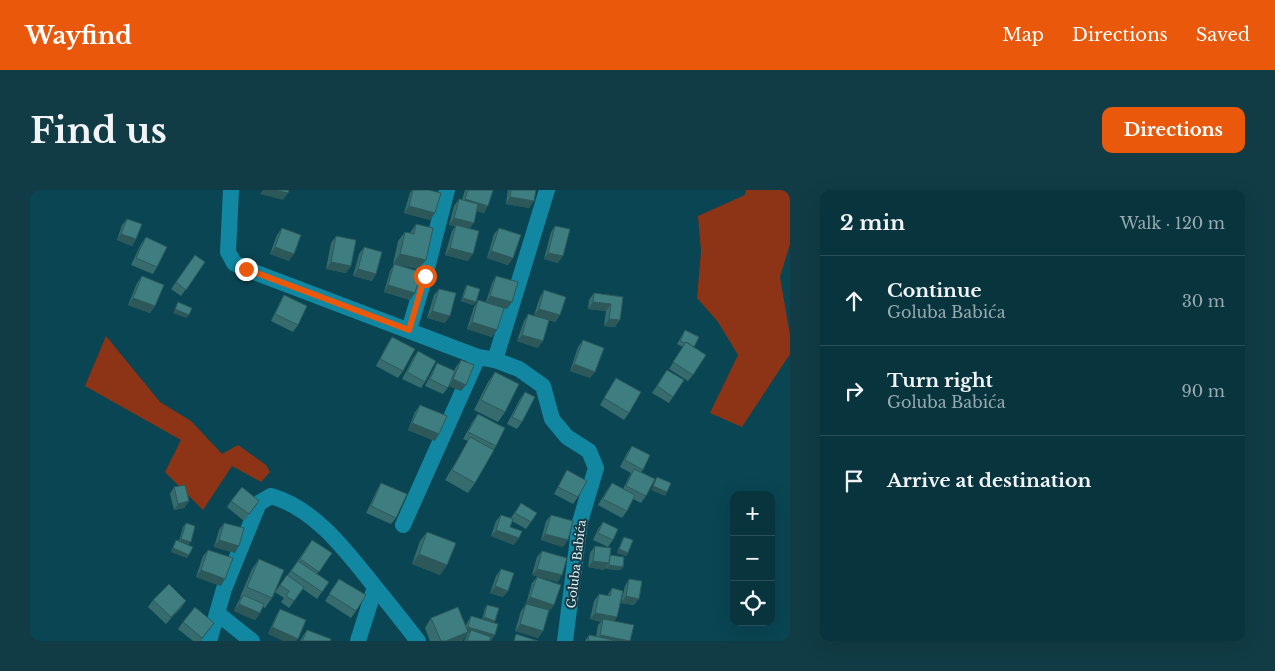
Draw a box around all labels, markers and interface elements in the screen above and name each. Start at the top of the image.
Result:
text: Wayfind [25,21,132,50]
text: Map [1002,24,1044,46]
text: Directions [1072,24,1168,46]
text: Saved [1196,24,1250,46]
button: Directions [1102,107,1245,153]
text: Find us [30,109,167,152]
text: 2 min [840,210,905,236]
text: Walk · 120 m [1120,213,1225,233]
route end [235,258,258,281]
route start [414,265,437,288]
text: Continue [887,279,982,302]
icon: ahead [840,287,868,315]
text: 30 m [1182,291,1225,311]
text: Goluba Babića [887,302,1006,322]
text: Turn right [887,369,993,392]
icon: right [840,377,868,405]
text: 90 m [1182,381,1225,401]
text: Goluba Babića [887,392,1006,412]
icon: arrive [840,467,868,495]
text: Arrive at destination [887,469,1091,492]
map controls [730,491,775,626]
button: + [730,491,775,536]
street label: Goluba Babića [563,519,589,609]
button: − [730,536,775,581]
button: locate [730,581,775,626]

